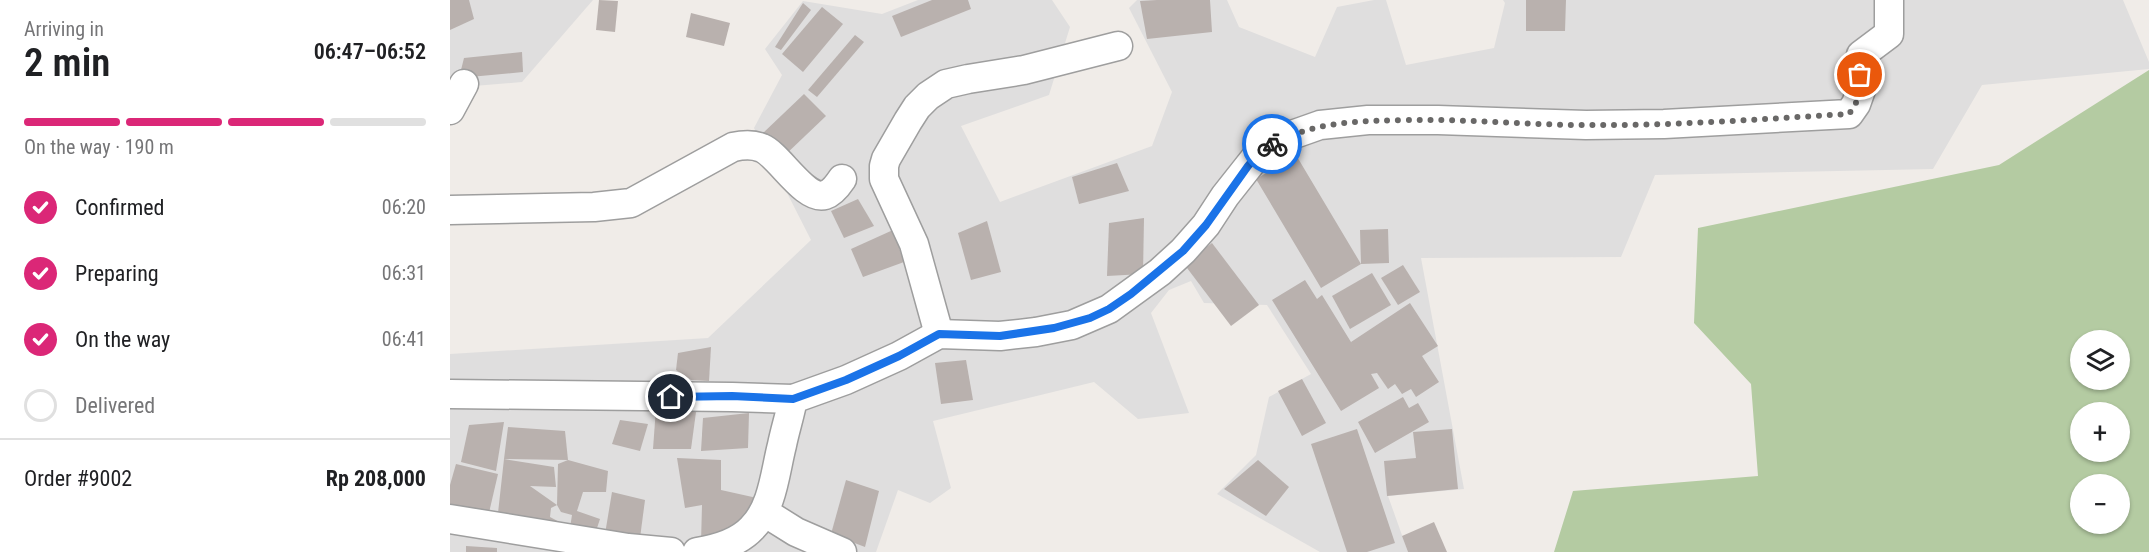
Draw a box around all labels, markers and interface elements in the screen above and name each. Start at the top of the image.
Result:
text: Arriving in [24,17,104,41]
text: 06:47–06:52 [314,39,426,64]
text: 2 min [24,40,110,86]
pin [1834,49,1885,100]
icon: bag [1843,58,1876,91]
courier [1242,114,1302,174]
icon: bike [1256,128,1289,161]
text: On the way · 190 m [24,135,174,159]
icon: check [24,191,57,224]
text: Confirmed [75,195,164,220]
text: 06:20 [382,195,426,219]
icon: check [24,257,57,290]
text: Preparing [75,261,159,286]
text: 06:31 [382,261,426,285]
icon: check [24,323,57,356]
text: On the way [75,327,170,352]
text: 06:41 [382,327,426,351]
map controls [2070,330,2130,534]
button: layers [2070,330,2130,390]
pin [645,371,696,422]
icon: home [654,380,687,413]
text: Delivered [75,393,155,418]
button: + [2070,402,2130,462]
text: Order #9002 [24,466,132,491]
text: Rp 208,000 [326,466,426,491]
button: − [2070,474,2130,534]

